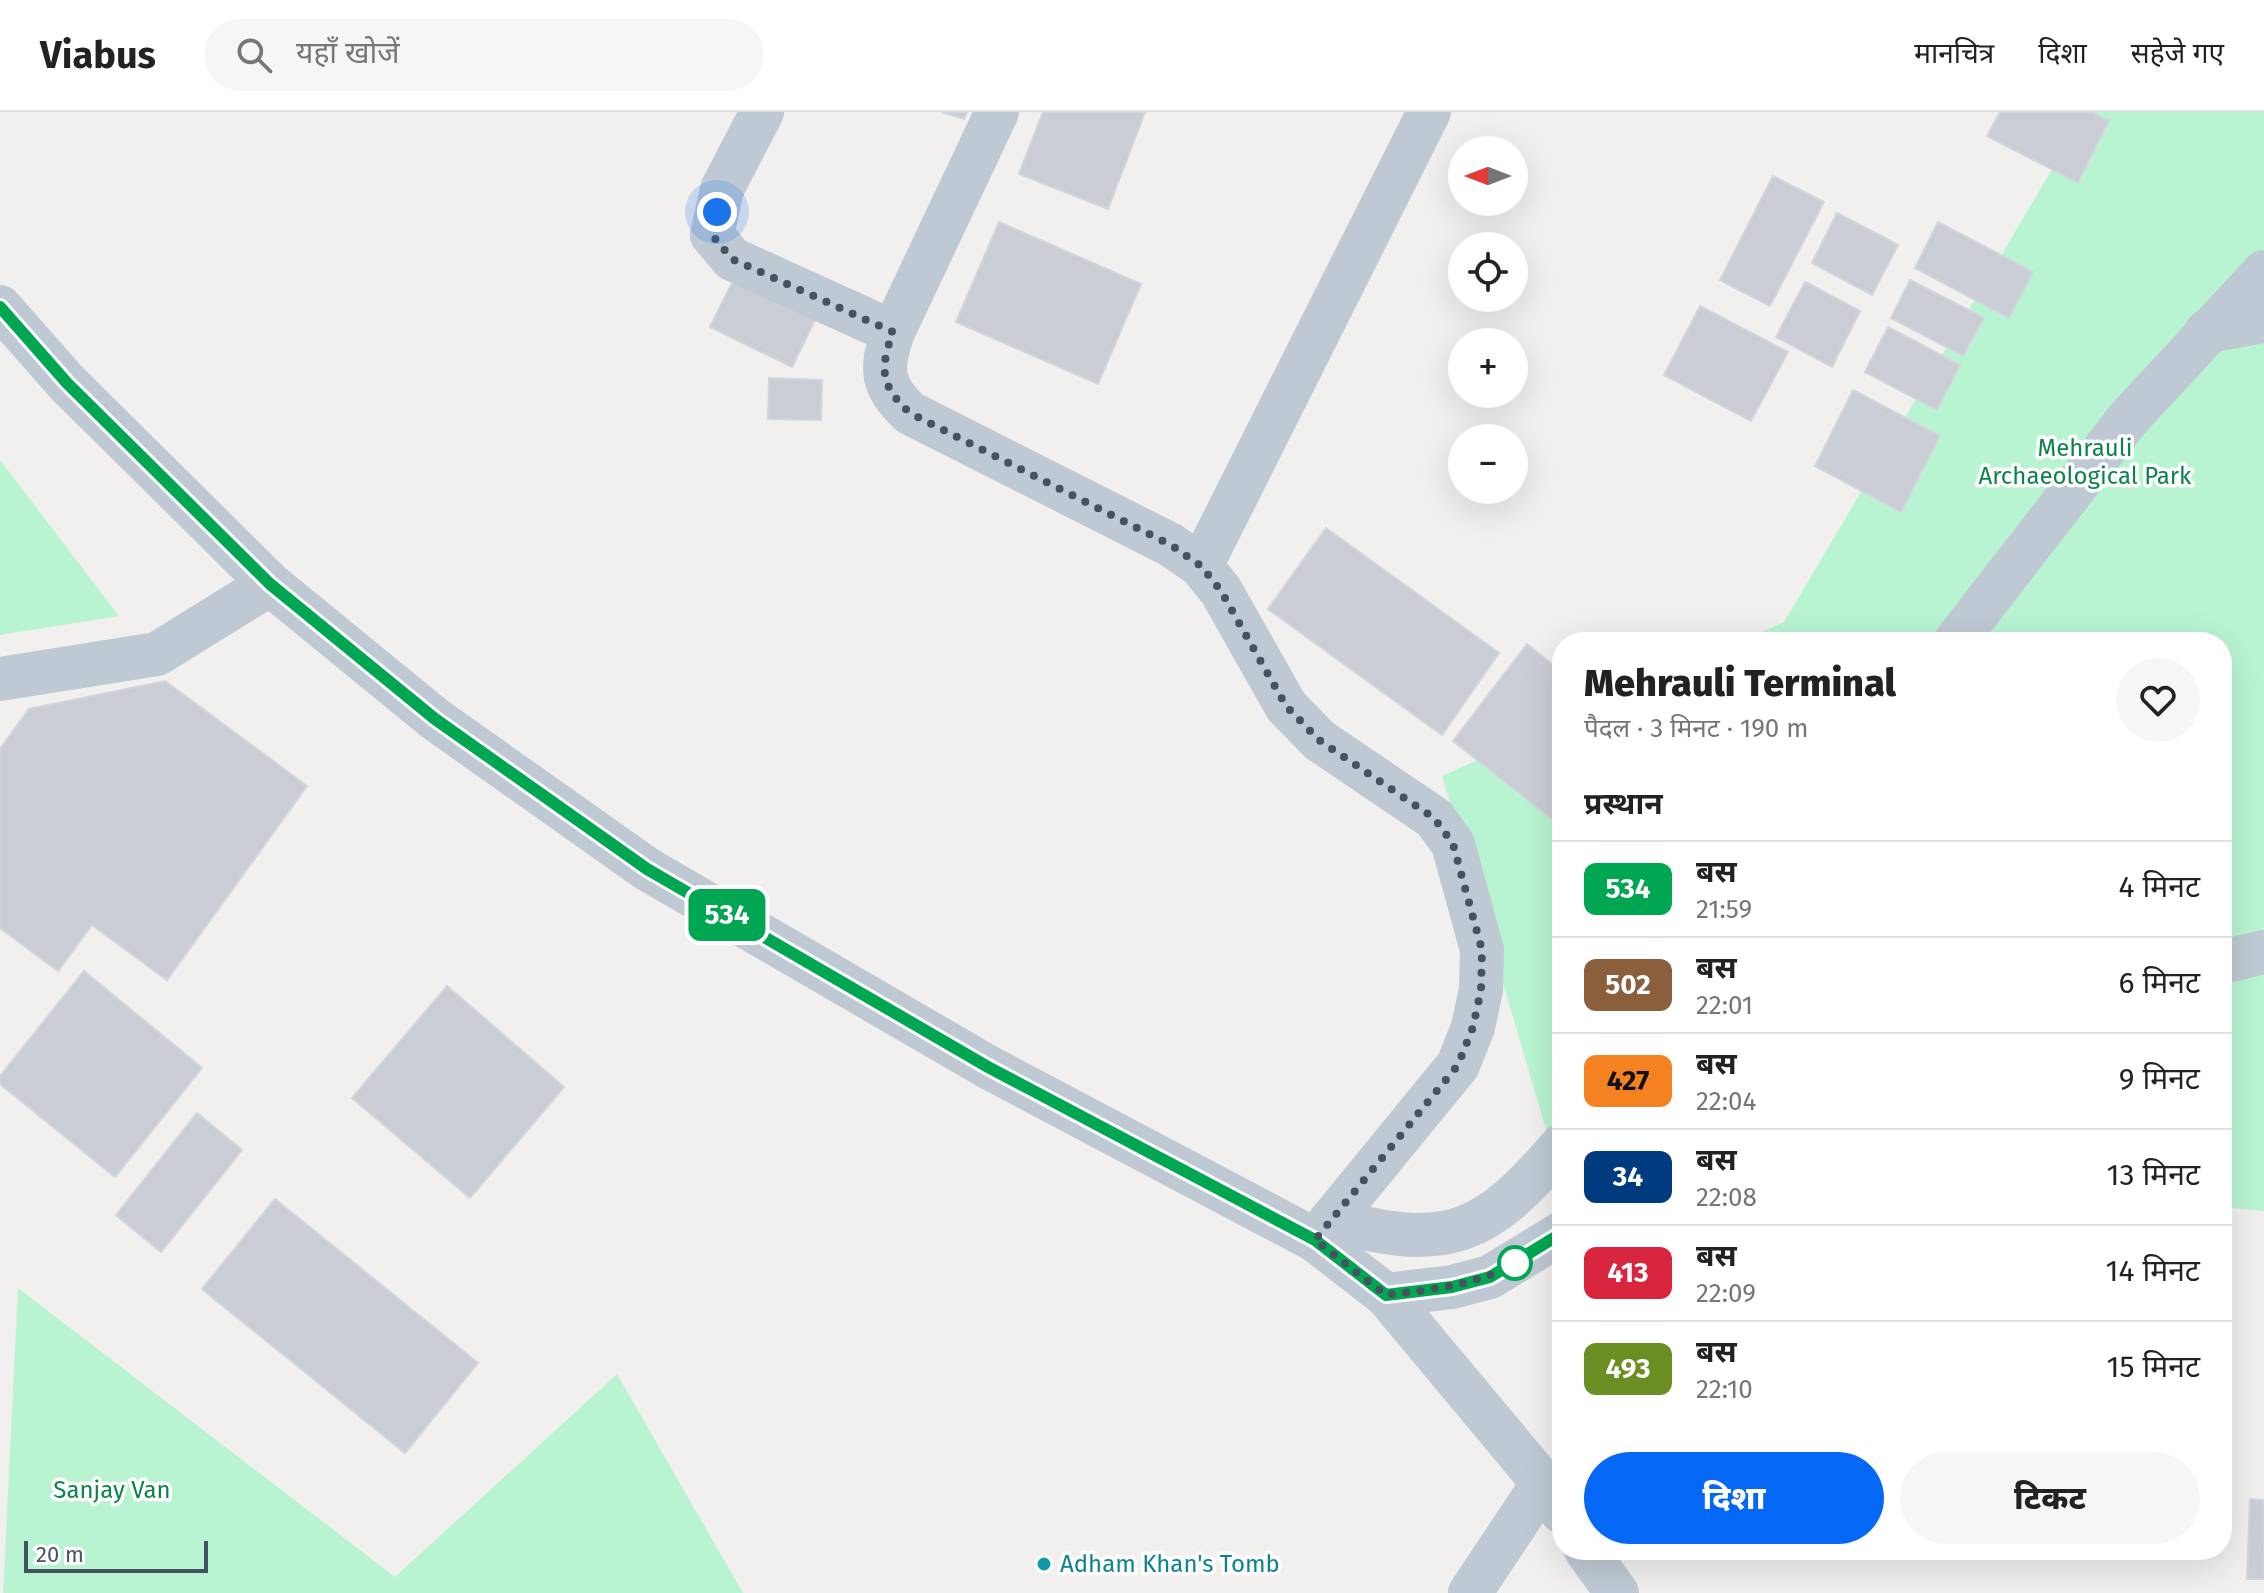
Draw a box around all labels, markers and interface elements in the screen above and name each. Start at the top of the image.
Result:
search box [204,19,764,91]
text: Viabus [40,32,156,78]
icon: search [232,33,276,77]
text: यहाँ खोजें [296,35,400,71]
text: मानचित्र [1914,37,1994,70]
text: दिशा [2038,37,2087,70]
text: सहेजे गए [2131,37,2224,70]
north arrow [1448,136,1528,216]
map controls [1448,136,1528,504]
your location [697,192,737,232]
button: locate [1448,232,1528,312]
button: + [1448,328,1528,408]
button: − [1448,424,1528,504]
park label: Mehrauli Archaeological Park [1979,434,2192,490]
button: heart [2116,658,2200,742]
text: Mehrauli Terminal [1584,660,1896,706]
text: पैदल · 3 मिनट · 190 m [1584,713,1809,744]
text: प्रस्थान [1584,786,1663,822]
text: बस [1696,854,1737,890]
text: 4 मिनट [2119,869,2200,905]
text: 534 [1605,872,1651,905]
line badge: 534 [681,889,773,941]
text: 21:59 [1696,894,1752,925]
text: 534 [704,898,750,931]
text: बस [1696,950,1737,986]
text: 6 मिनट [2119,965,2200,1001]
text: 502 [1605,968,1651,1001]
text: 22:01 [1696,990,1753,1021]
text: बस [1696,1046,1737,1082]
text: 9 मिनट [2119,1061,2200,1097]
text: 427 [1607,1064,1649,1097]
text: 22:04 [1696,1086,1756,1117]
text: बस [1696,1142,1737,1178]
text: 13 मिनट [2107,1157,2200,1193]
text: 34 [1613,1160,1643,1193]
text: 22:08 [1696,1182,1757,1213]
text: बस [1696,1238,1737,1274]
unlabelled marker [1498,1246,1532,1280]
text: 14 मिनट [2106,1253,2200,1289]
text: 413 [1607,1256,1649,1289]
text: 22:09 [1696,1278,1756,1309]
text: बस [1696,1334,1737,1370]
text: 15 मिनट [2107,1349,2200,1385]
text: 493 [1606,1352,1650,1385]
text: 22:10 [1696,1374,1753,1405]
button: दिशा [1584,1452,1884,1544]
button: टिकट [1900,1452,2200,1544]
park label: Sanjay Van [53,1476,171,1504]
scale bar [24,1537,208,1573]
text: 20 m [36,1541,84,1568]
place label: Adham Khan's Tomb [1060,1550,1280,1578]
marker: Adham Khan's Tomb [1035,1555,1053,1573]

